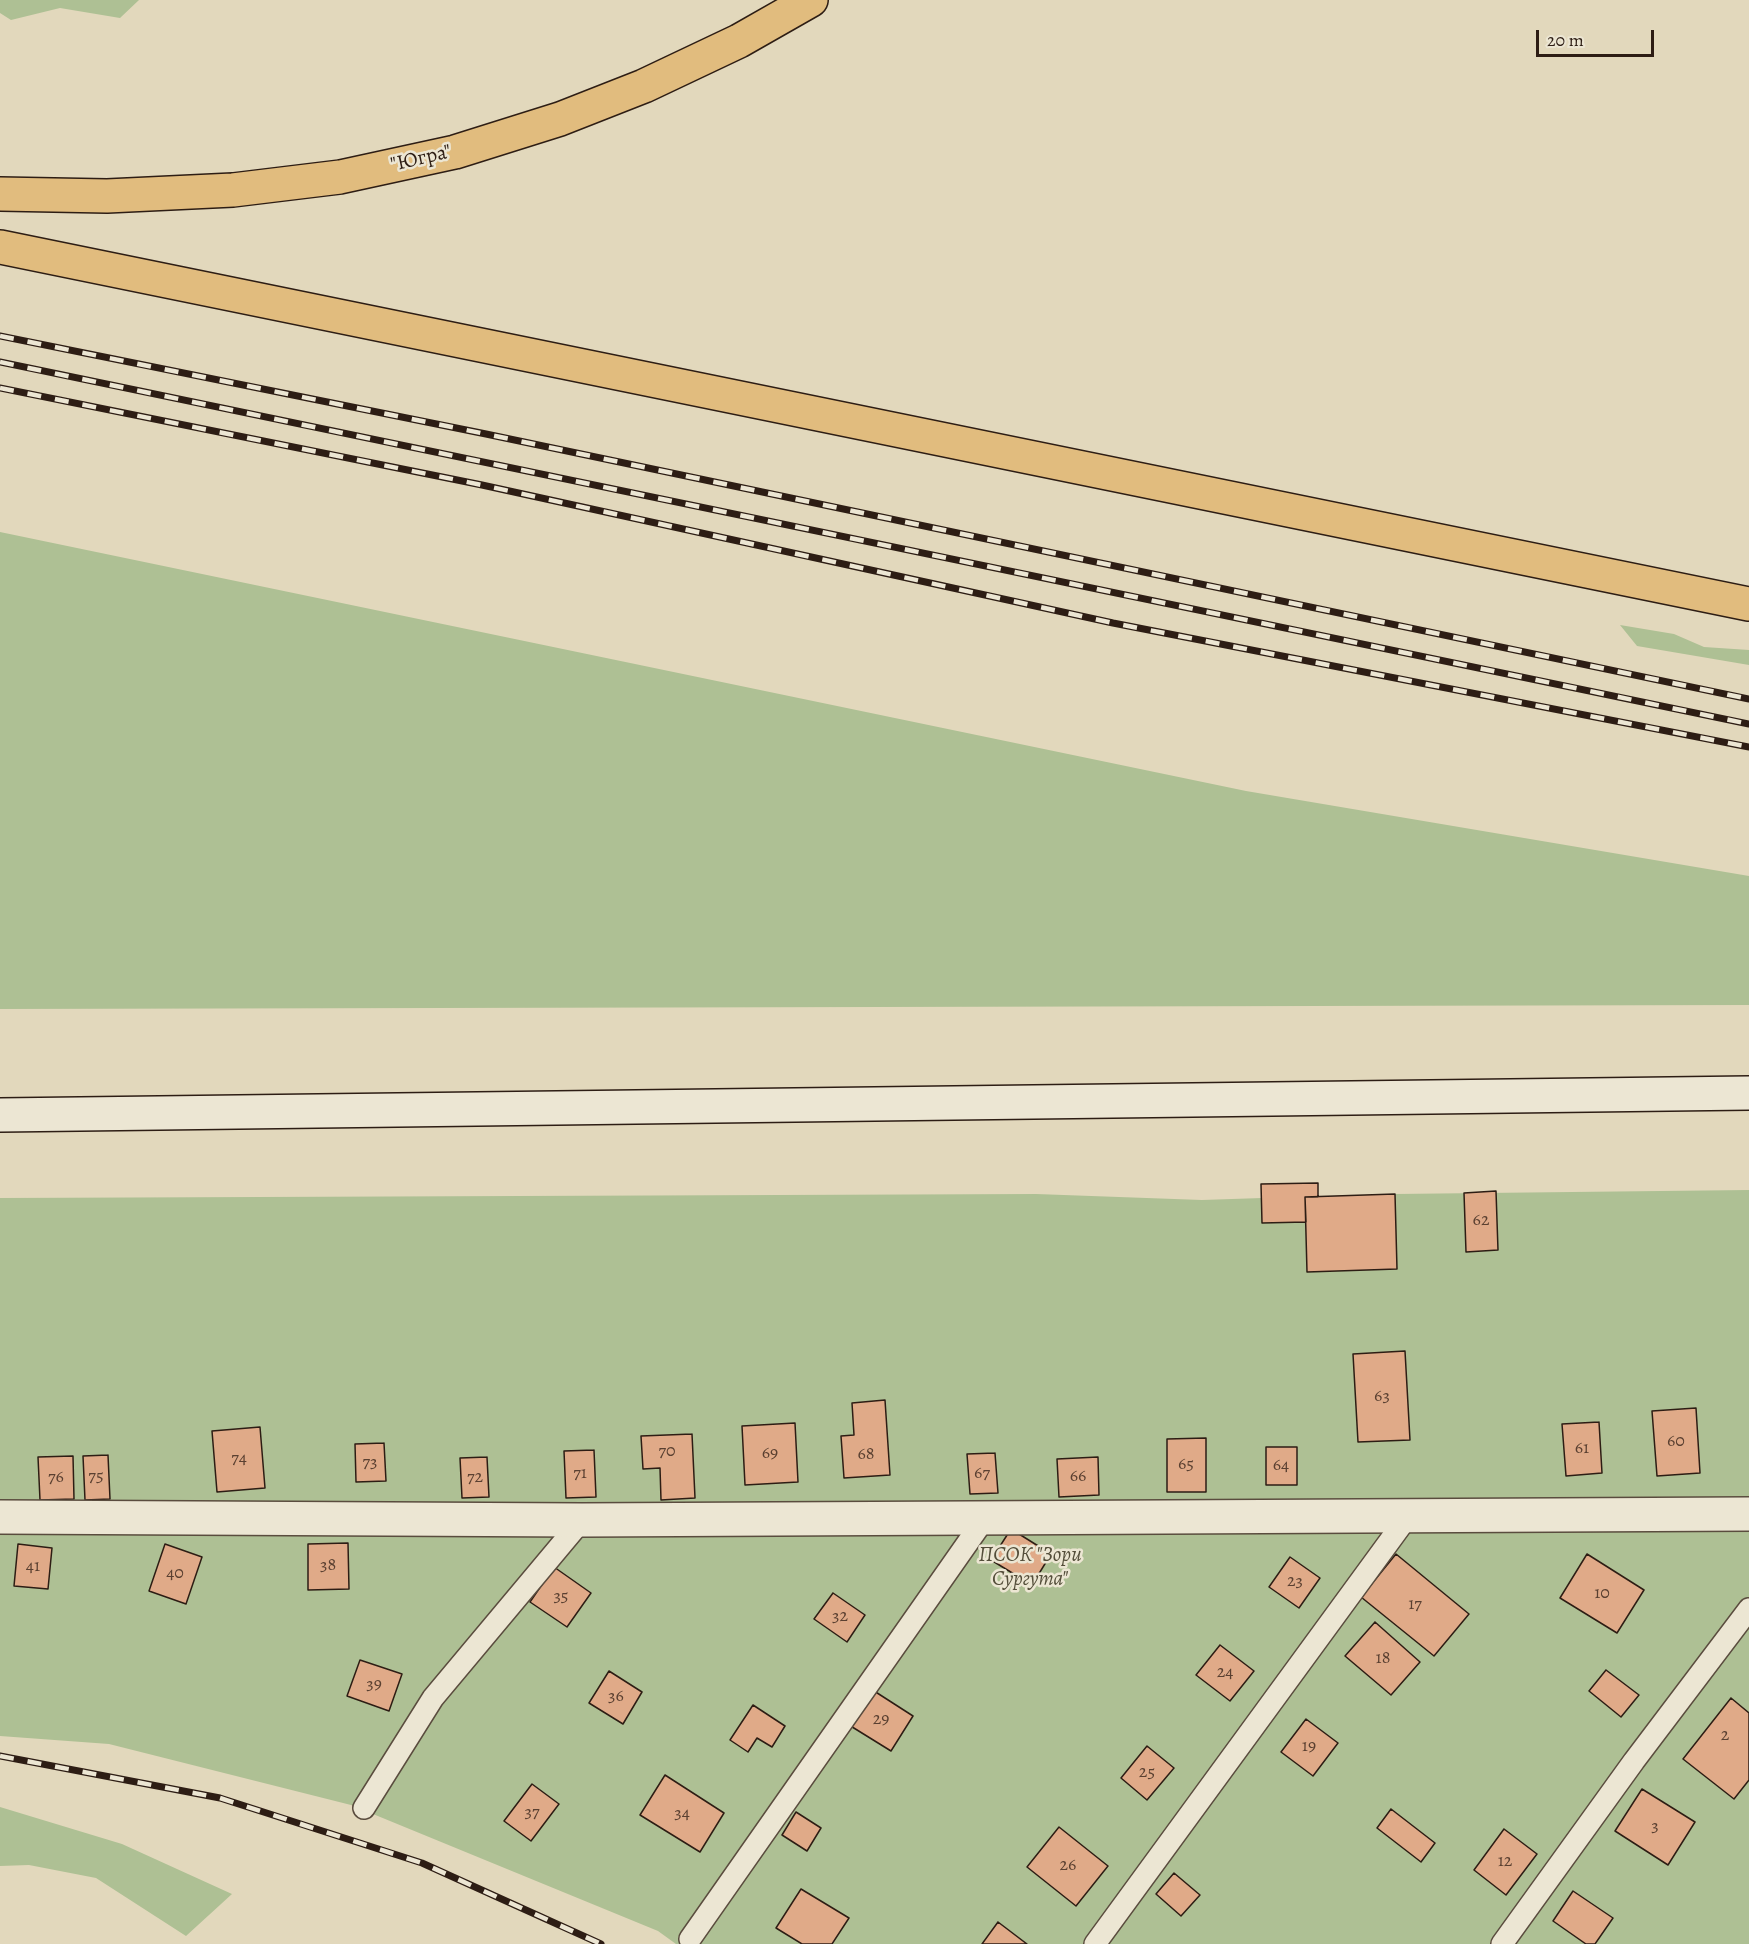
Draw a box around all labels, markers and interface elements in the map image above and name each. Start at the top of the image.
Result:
scale bar [1539,18,1658,56]
text: 20 m [1547,28,1584,52]
street label: "Югра" [388,140,454,178]
house number: 62 [1473,1210,1489,1232]
house number: 63 [1374,1386,1390,1408]
house number: 60 [1667,1431,1685,1453]
house number: 61 [1575,1438,1589,1460]
house number: 70 [658,1441,676,1463]
house number: 69 [762,1443,778,1465]
house number: 68 [857,1444,875,1466]
house number: 74 [231,1448,247,1470]
house number: 73 [362,1452,378,1474]
house number: 65 [1178,1454,1194,1476]
house number: 64 [1273,1455,1289,1477]
house number: 71 [573,1463,587,1485]
house number: 67 [974,1463,990,1485]
house number: 75 [88,1466,104,1488]
house number: 66 [1070,1466,1086,1488]
house number: 76 [48,1467,64,1489]
house number: 72 [467,1467,483,1489]
park label: ПСОК "Зори Сургута" [978,1543,1082,1593]
house number: 38 [320,1555,336,1577]
house number: 41 [26,1556,40,1578]
house number: 40 [166,1563,184,1585]
house number: 23 [1287,1571,1303,1593]
house number: 10 [1594,1583,1610,1605]
house number: 35 [553,1586,569,1608]
house number: 17 [1408,1594,1422,1616]
house number: 32 [832,1606,848,1628]
house number: 18 [1376,1648,1390,1670]
house number: 24 [1217,1662,1233,1684]
house number: 39 [366,1674,382,1696]
house number: 36 [608,1686,624,1708]
house number: 29 [873,1709,889,1731]
house number: 2 [1721,1725,1729,1747]
house number: 19 [1302,1736,1316,1758]
house number: 25 [1139,1762,1155,1784]
house number: 37 [524,1802,540,1824]
house number: 34 [674,1803,690,1825]
house number: 3 [1651,1816,1659,1838]
house number: 12 [1498,1851,1512,1873]
house number: 26 [1060,1855,1076,1877]

